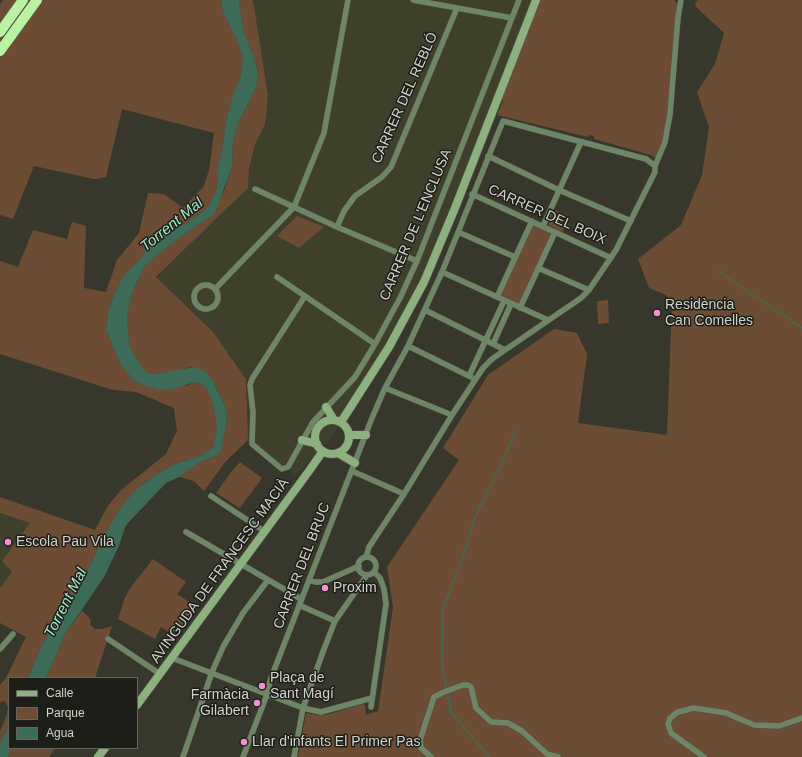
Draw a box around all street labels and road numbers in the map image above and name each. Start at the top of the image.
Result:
street label: CARRER DEL REBLÓ [369,30,441,166]
street label: CARRER DE L'ENCLUSA [376,147,456,303]
street label: CARRER DEL BOIX [485,181,609,249]
street label: AVINGUDA DE FRANCESC MACIÀ [147,475,293,667]
street label: CARRER DEL BRUC [270,501,334,631]

